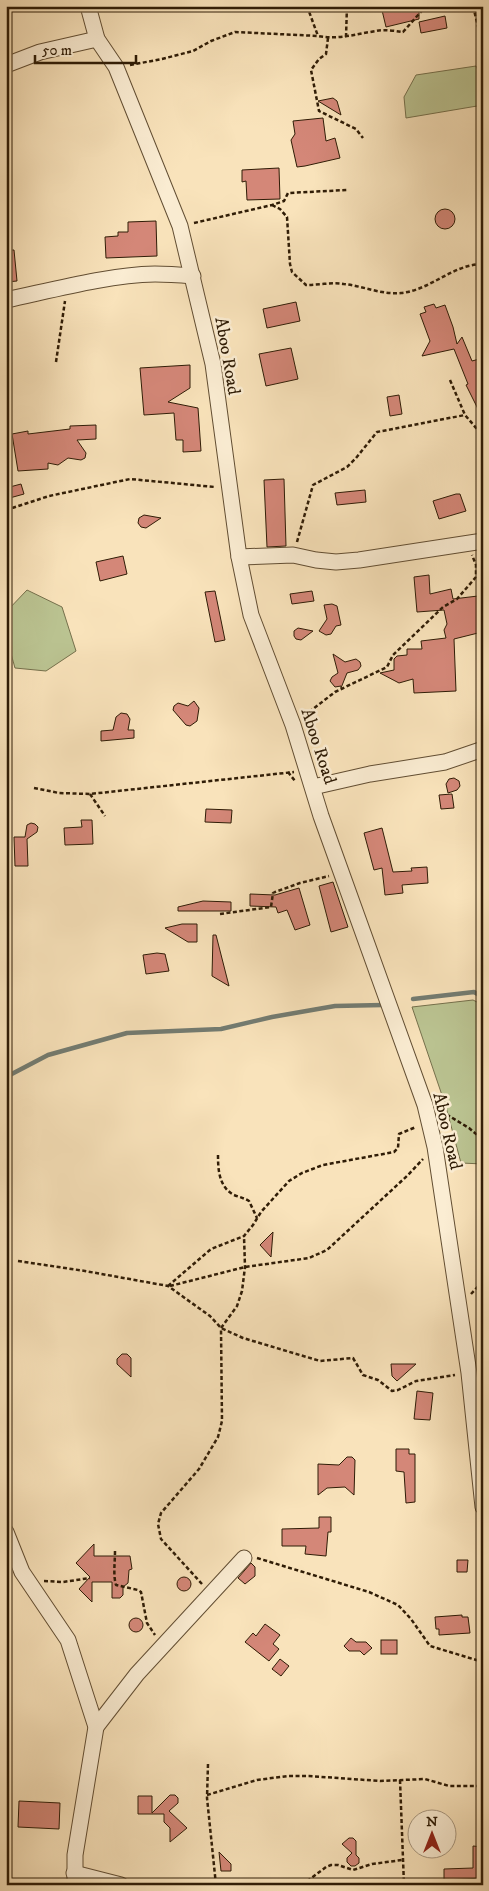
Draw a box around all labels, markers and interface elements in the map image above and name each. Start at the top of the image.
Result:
scale bar [35,32,136,64]
text: 50 m [42,41,72,60]
street label: Aboo Road [209,316,245,397]
street label: Aboo Road [295,706,341,787]
street label: Aboo Road [427,1090,467,1172]
north arrow [406,1808,456,1858]
text: N [426,1813,438,1831]

